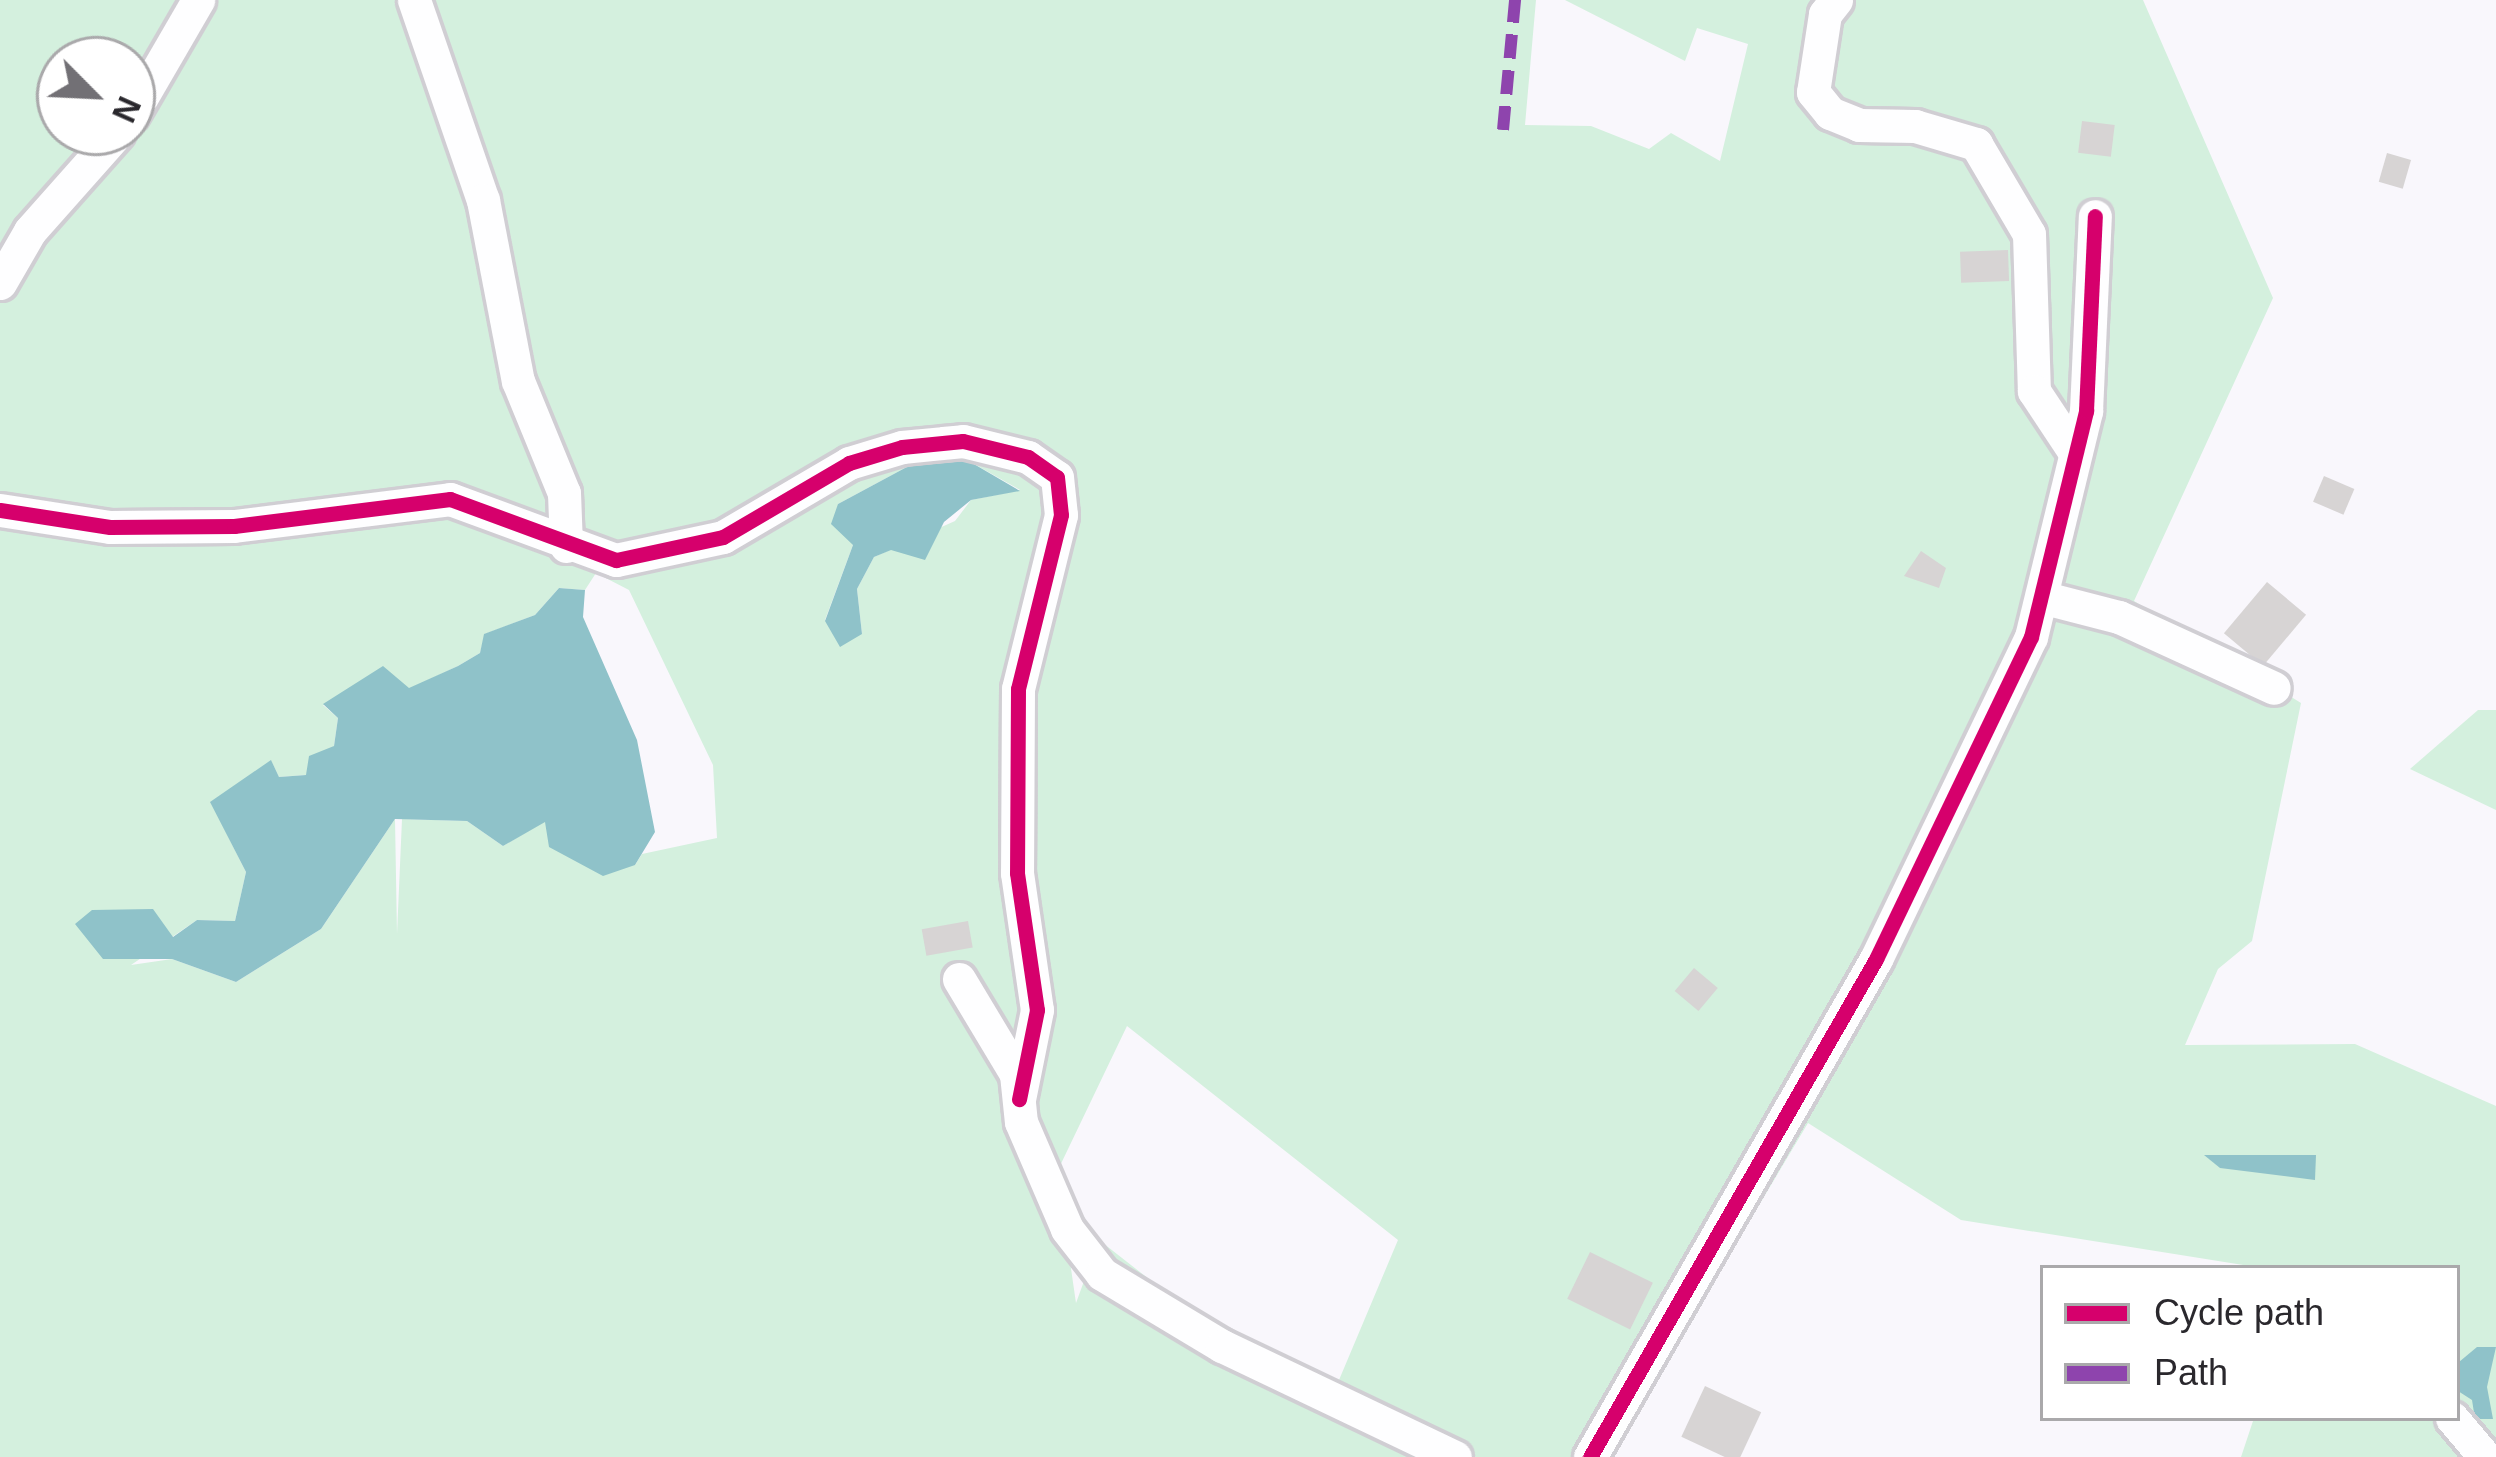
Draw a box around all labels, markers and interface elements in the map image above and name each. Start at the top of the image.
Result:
north arrow [36,36,156,156]
text: N [105,91,148,128]
legend [2040,1265,2460,1421]
text: Cycle path [2154,1292,2324,1333]
text: Path [2154,1352,2228,1393]

